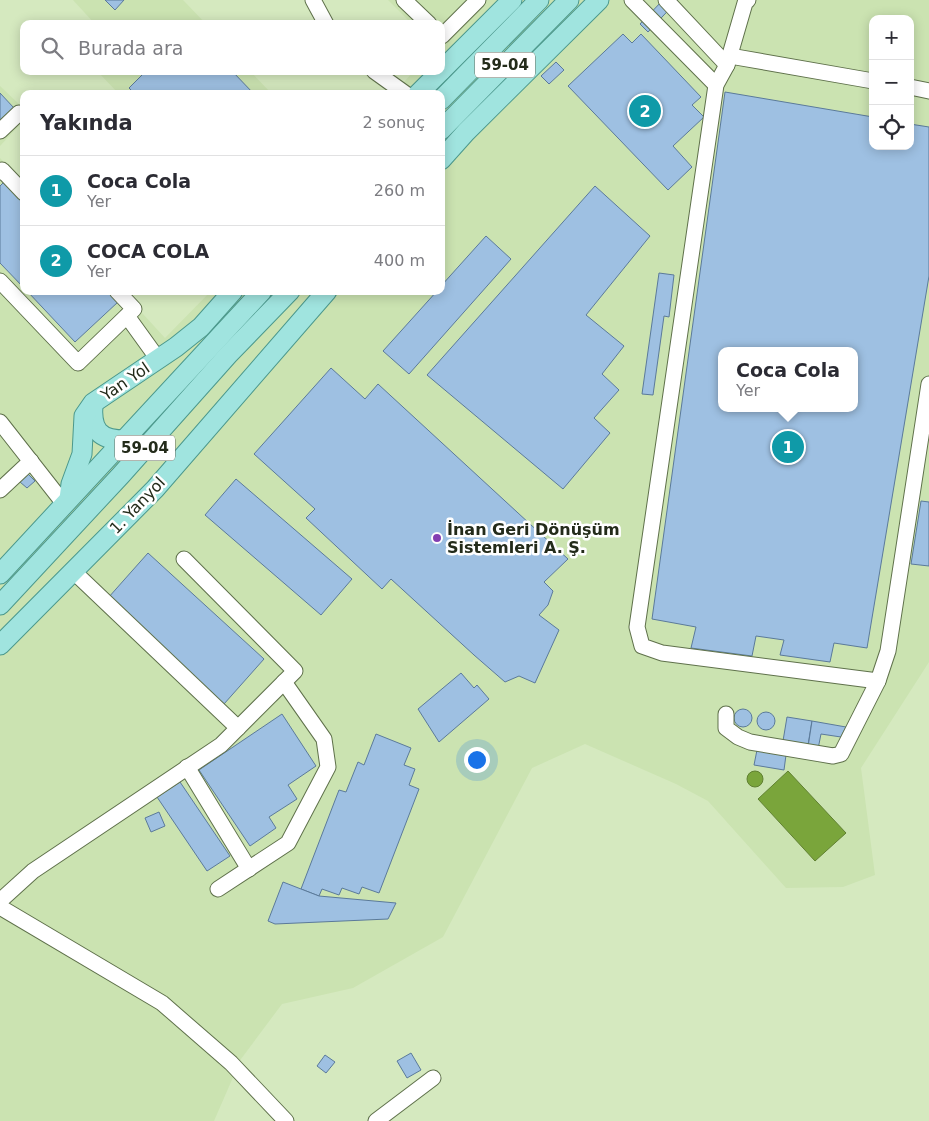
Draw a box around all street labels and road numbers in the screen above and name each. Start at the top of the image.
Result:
road number: 59-04 [475,52,535,78]
street label: Yan Yol [97,358,153,405]
road number: 59-04 [115,436,175,460]
street label: 1. Yanyol [106,473,169,538]

